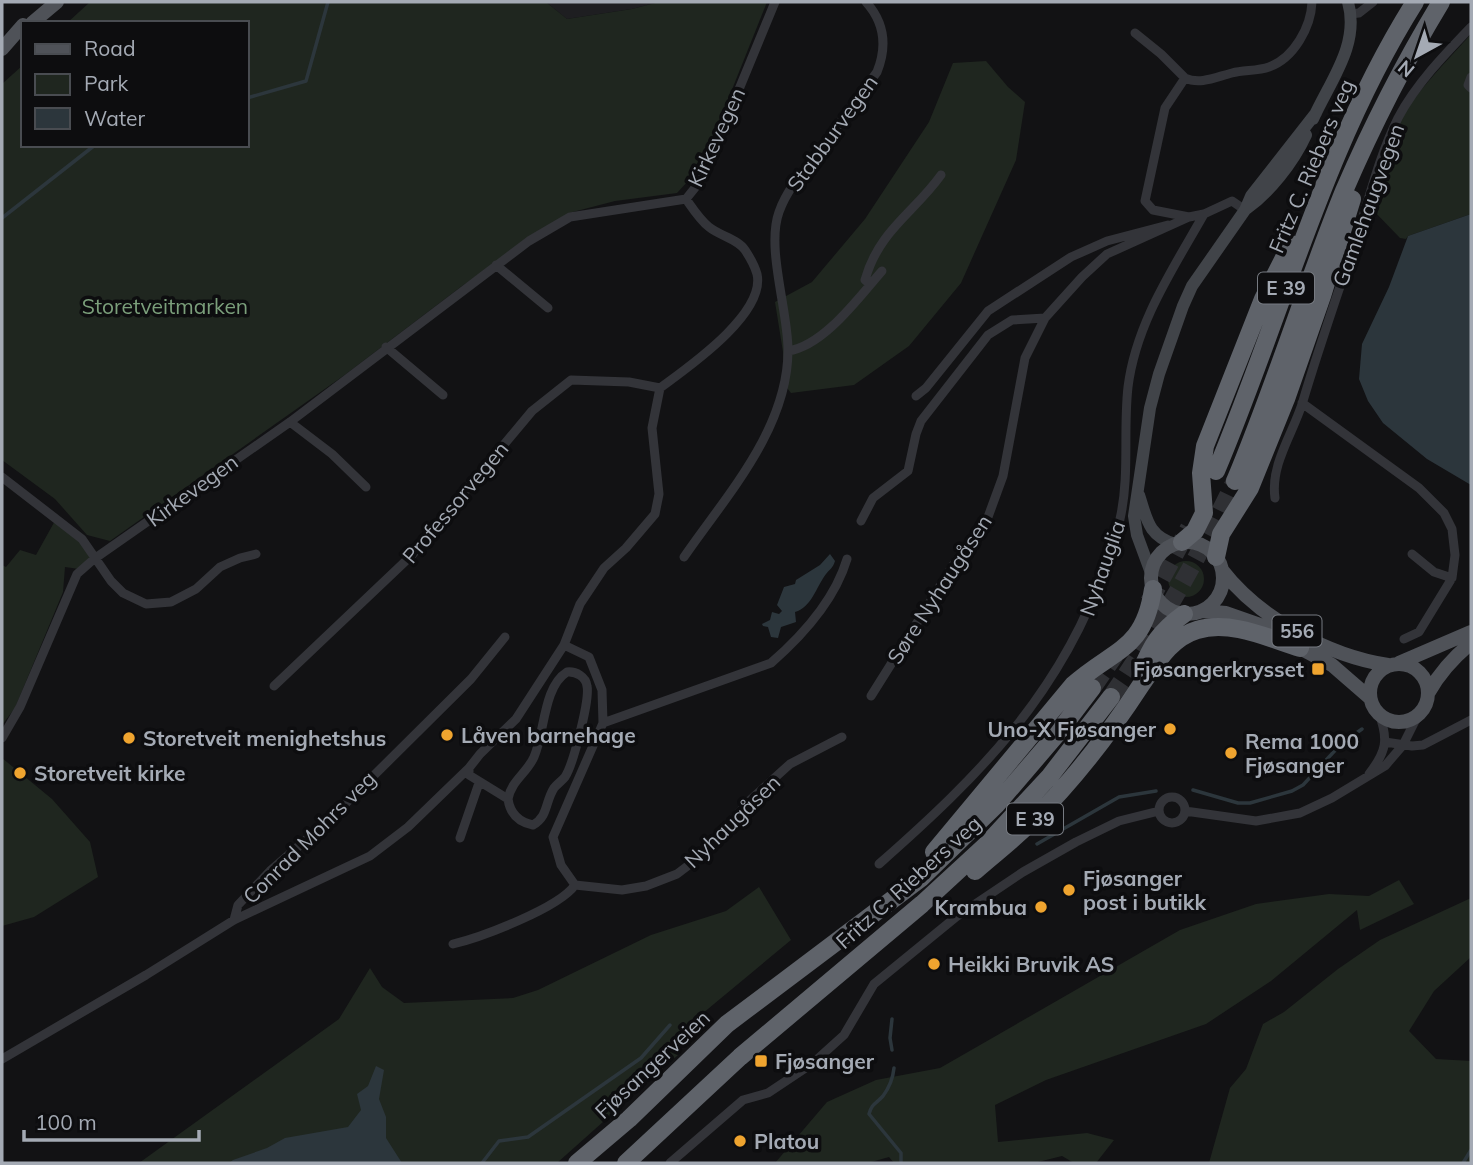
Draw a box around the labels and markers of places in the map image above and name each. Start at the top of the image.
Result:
place label: Fjøsangerkrysset [1133,656,1304,682]
marker: Fjøsangerkrysset [1310,661,1326,677]
place label: Uno-X Fjøsanger [988,716,1157,742]
marker: Uno-X Fjøsanger [1162,721,1178,737]
place label: Låven barnehage [461,722,636,748]
place label: Storetveit menighetshus [143,725,386,751]
marker: Låven barnehage [439,727,455,743]
place label: Rema 1000 Fjøsanger [1245,728,1359,778]
marker: Storetveit menighetshus [121,730,137,746]
marker: Rema 1000 Fjøsanger [1223,745,1239,761]
place label: Storetveit kirke [34,760,186,786]
marker: Storetveit kirke [12,765,28,781]
place label: Fjøsanger post i butikk [1083,865,1206,915]
marker: Fjøsanger post i butikk [1061,882,1077,898]
place label: Krambua [934,894,1027,920]
marker: Krambua [1033,899,1049,915]
place label: Heikki Bruvik AS [948,951,1114,977]
marker: Heikki Bruvik AS [926,956,942,972]
place label: Fjøsanger [775,1048,875,1074]
marker: Fjøsanger [753,1053,769,1069]
place label: Platou [754,1128,819,1154]
marker: Platou [732,1133,748,1149]

